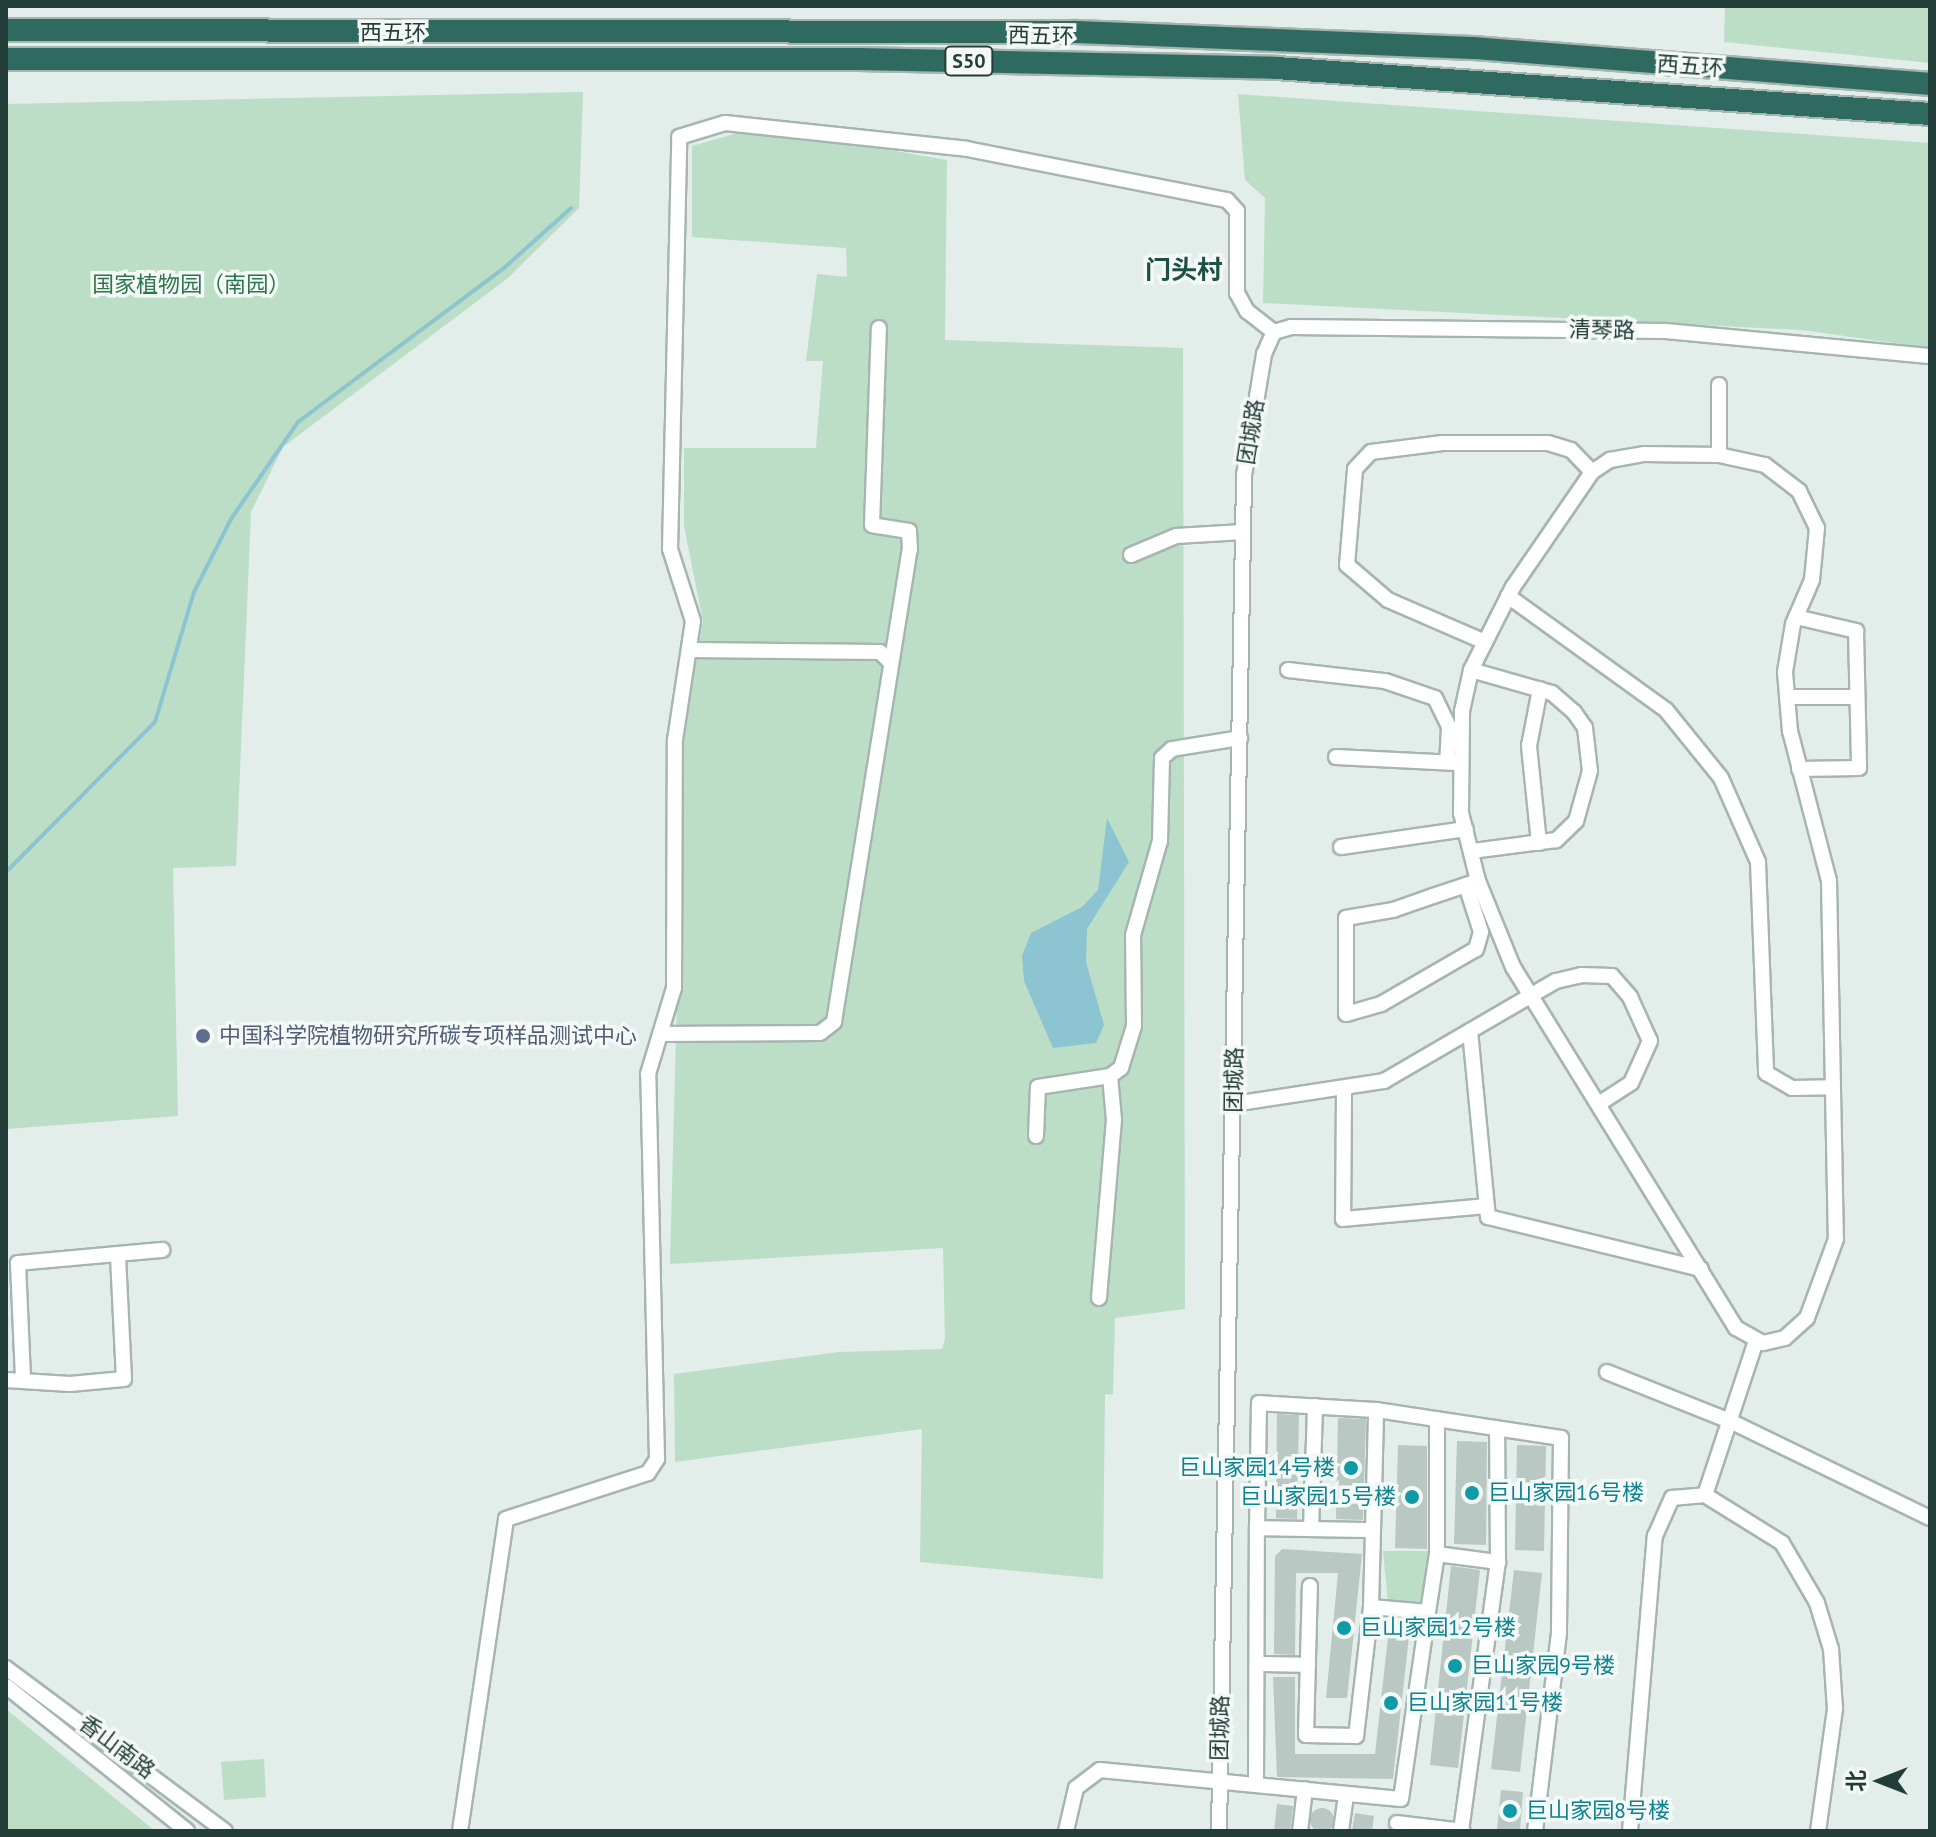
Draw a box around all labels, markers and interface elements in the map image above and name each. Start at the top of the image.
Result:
street label: 西五环 [360,20,426,46]
street label: 西五环 [1008,22,1074,50]
road number: S50 [943,45,995,77]
street label: 西五环 [1656,51,1724,81]
district label: 门头村 [1145,254,1223,286]
park label: 国家植物园（南园） [92,272,290,298]
street label: 清琴路 [1569,316,1635,344]
street label: 团城路 [1233,397,1269,467]
place label: 中国科学院植物研究所碳专项样品测试中心 [219,1023,637,1049]
marker: 中国科学院植物研究所碳专项样品测试中心 [194,1027,212,1045]
street label: 团城路 [1220,1047,1248,1113]
place label: 巨山家园14号楼 [1179,1455,1335,1481]
marker: 巨山家园14号楼 [1342,1459,1360,1477]
place label: 巨山家园16号楼 [1488,1480,1644,1506]
place label: 巨山家园15号楼 [1240,1484,1396,1510]
marker: 巨山家园16号楼 [1463,1484,1481,1502]
marker: 巨山家园15号楼 [1403,1488,1421,1506]
place label: 巨山家园12号楼 [1360,1615,1516,1641]
marker: 巨山家园12号楼 [1335,1619,1353,1637]
place label: 巨山家园9号楼 [1471,1653,1615,1679]
marker: 巨山家园9号楼 [1446,1657,1464,1675]
place label: 巨山家园11号楼 [1407,1690,1563,1716]
marker: 巨山家园11号楼 [1382,1694,1400,1712]
street label: 团城路 [1206,1695,1234,1761]
street label: 香山南路 [74,1710,160,1784]
north arrow [1840,1741,1920,1821]
text: 北 [1842,1770,1870,1792]
place label: 巨山家园8号楼 [1526,1798,1670,1824]
marker: 巨山家园8号楼 [1501,1802,1519,1820]

